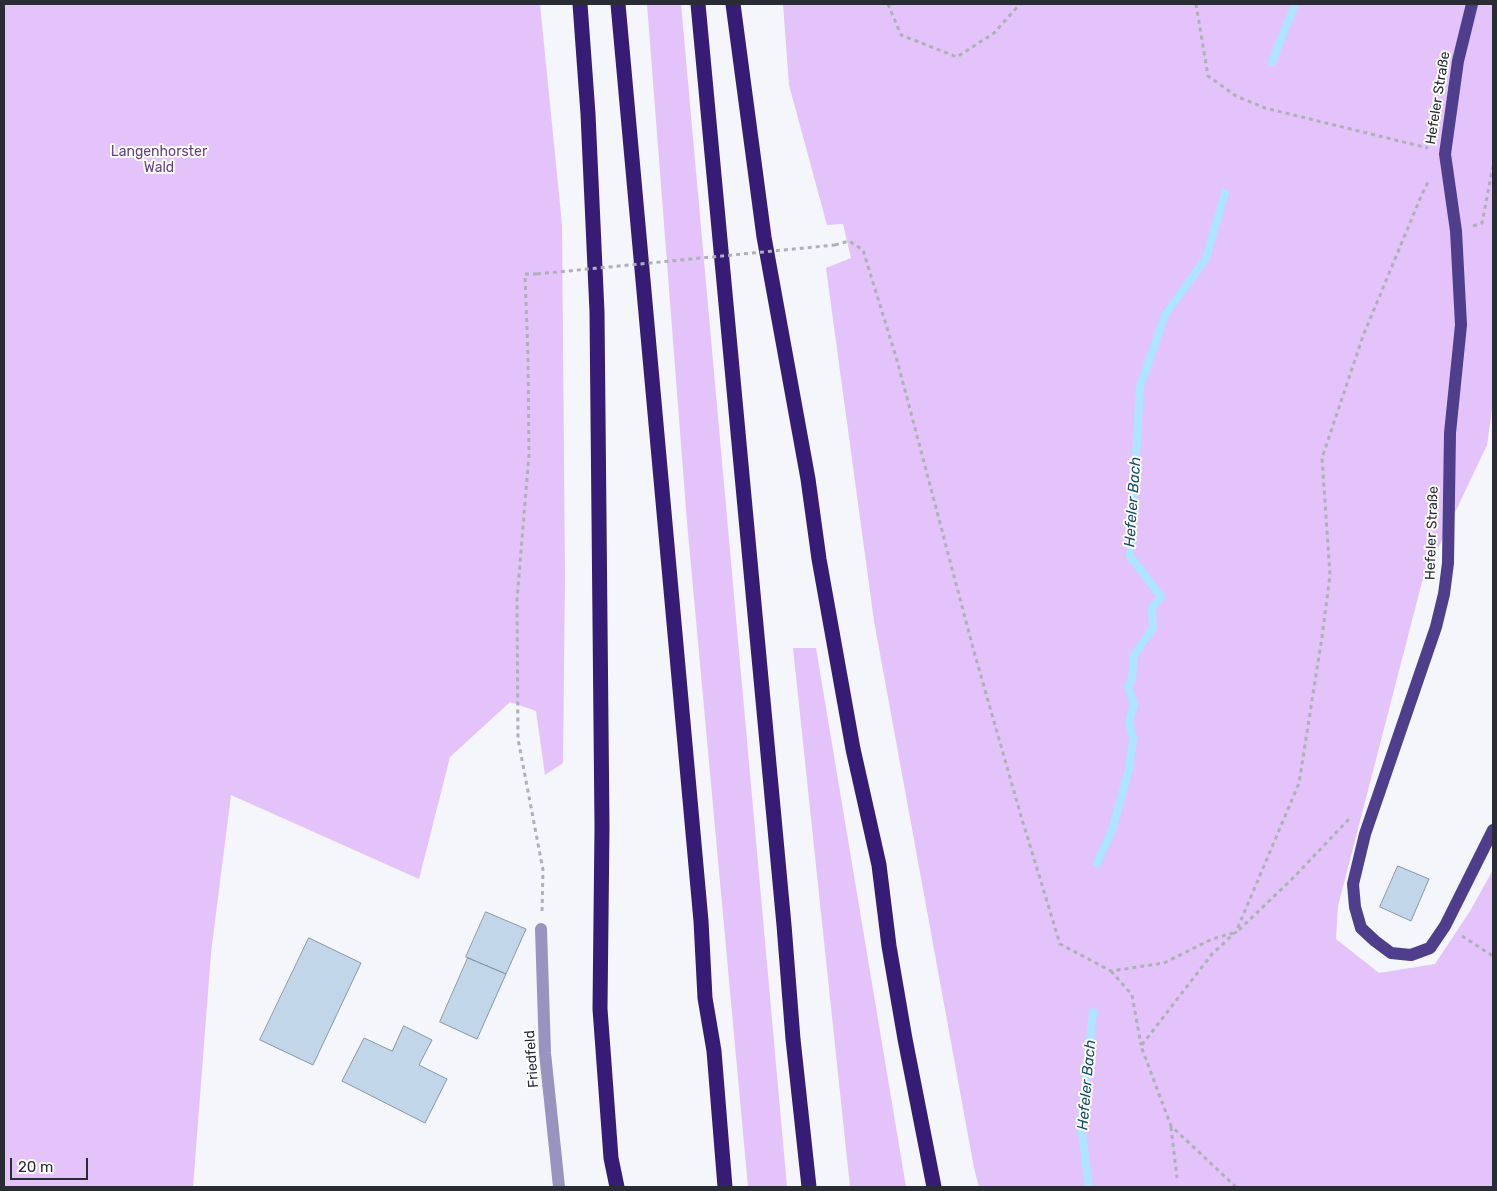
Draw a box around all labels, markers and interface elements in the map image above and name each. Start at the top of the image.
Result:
street label: Hefeler Straße [1422,50,1454,146]
park label: Langenhorster Wald [111,144,207,176]
water label: Hefeler Bach [1121,456,1145,548]
street label: Hefeler Straße [1422,486,1442,580]
street label: Friedfeld [522,1030,542,1088]
water label: Hefeler Bach [1074,1039,1100,1131]
scale bar [12,1148,90,1180]
text: 20 m [18,1158,53,1176]

